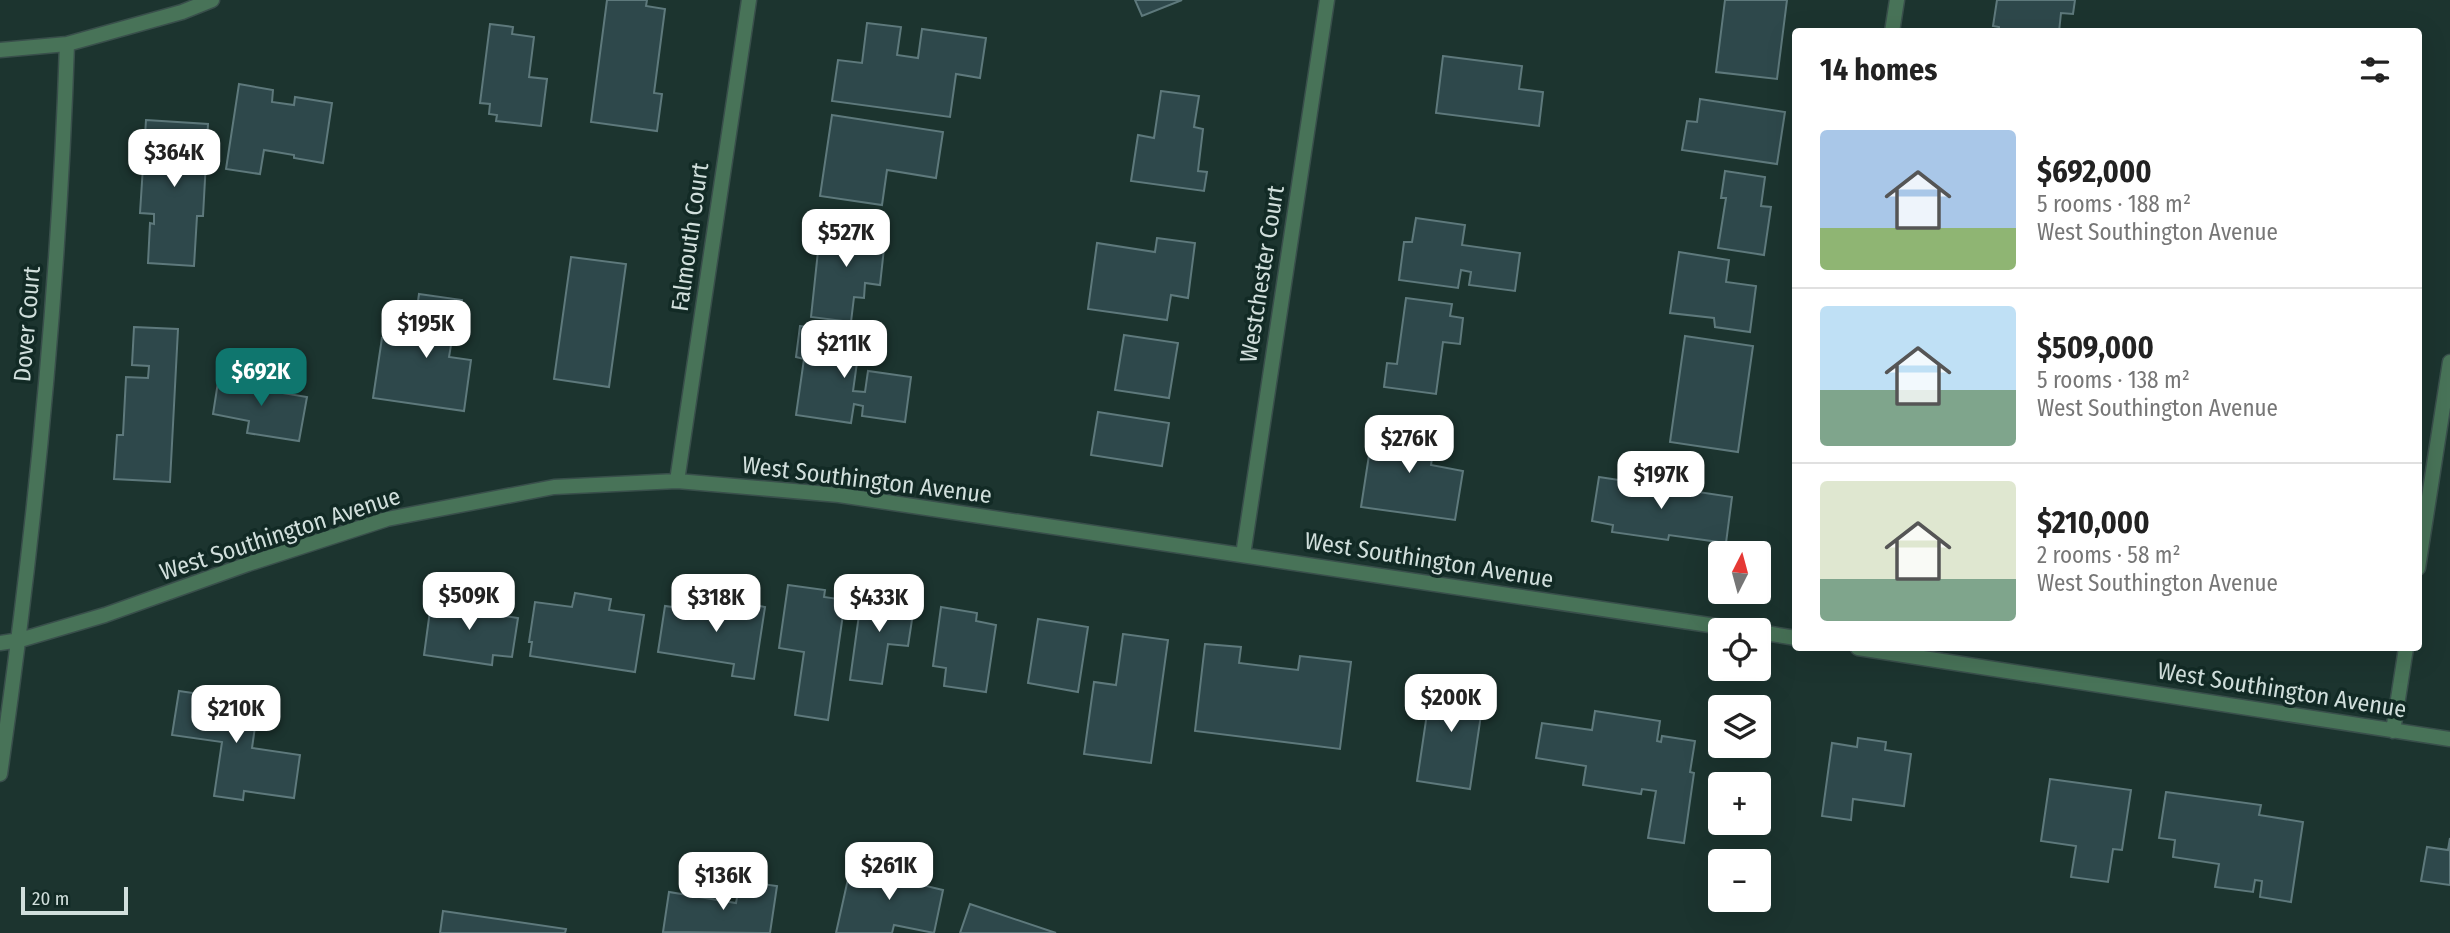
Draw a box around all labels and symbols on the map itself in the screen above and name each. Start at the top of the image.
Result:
pin: $364K [125,130,223,189]
street label: Falmouth Court [666,161,714,313]
street label: Westchester Court [1234,183,1290,365]
pin: $527K [797,210,895,269]
street label: Dover Court [8,265,46,383]
pin: $195K [377,300,475,360]
pin: $211K [795,320,893,380]
pin: $692K [212,348,310,408]
pin: $276K [1360,416,1458,475]
street label: West Southington Avenue [741,451,993,509]
pin: $197K [1612,452,1710,511]
street label: West Southington Avenue [156,482,404,586]
street label: West Southington Avenue [1303,527,1555,593]
north arrow [1708,541,1771,604]
pin: $509K [420,572,518,632]
pin: $318K [667,574,765,634]
pin: $433K [830,574,928,634]
street label: West Southington Avenue [2156,657,2408,723]
pin: $200K [1402,674,1500,734]
pin: $210K [187,686,285,745]
pin: $261K [840,842,938,902]
pin: $136K [674,852,772,912]
scale bar [21,884,128,916]

